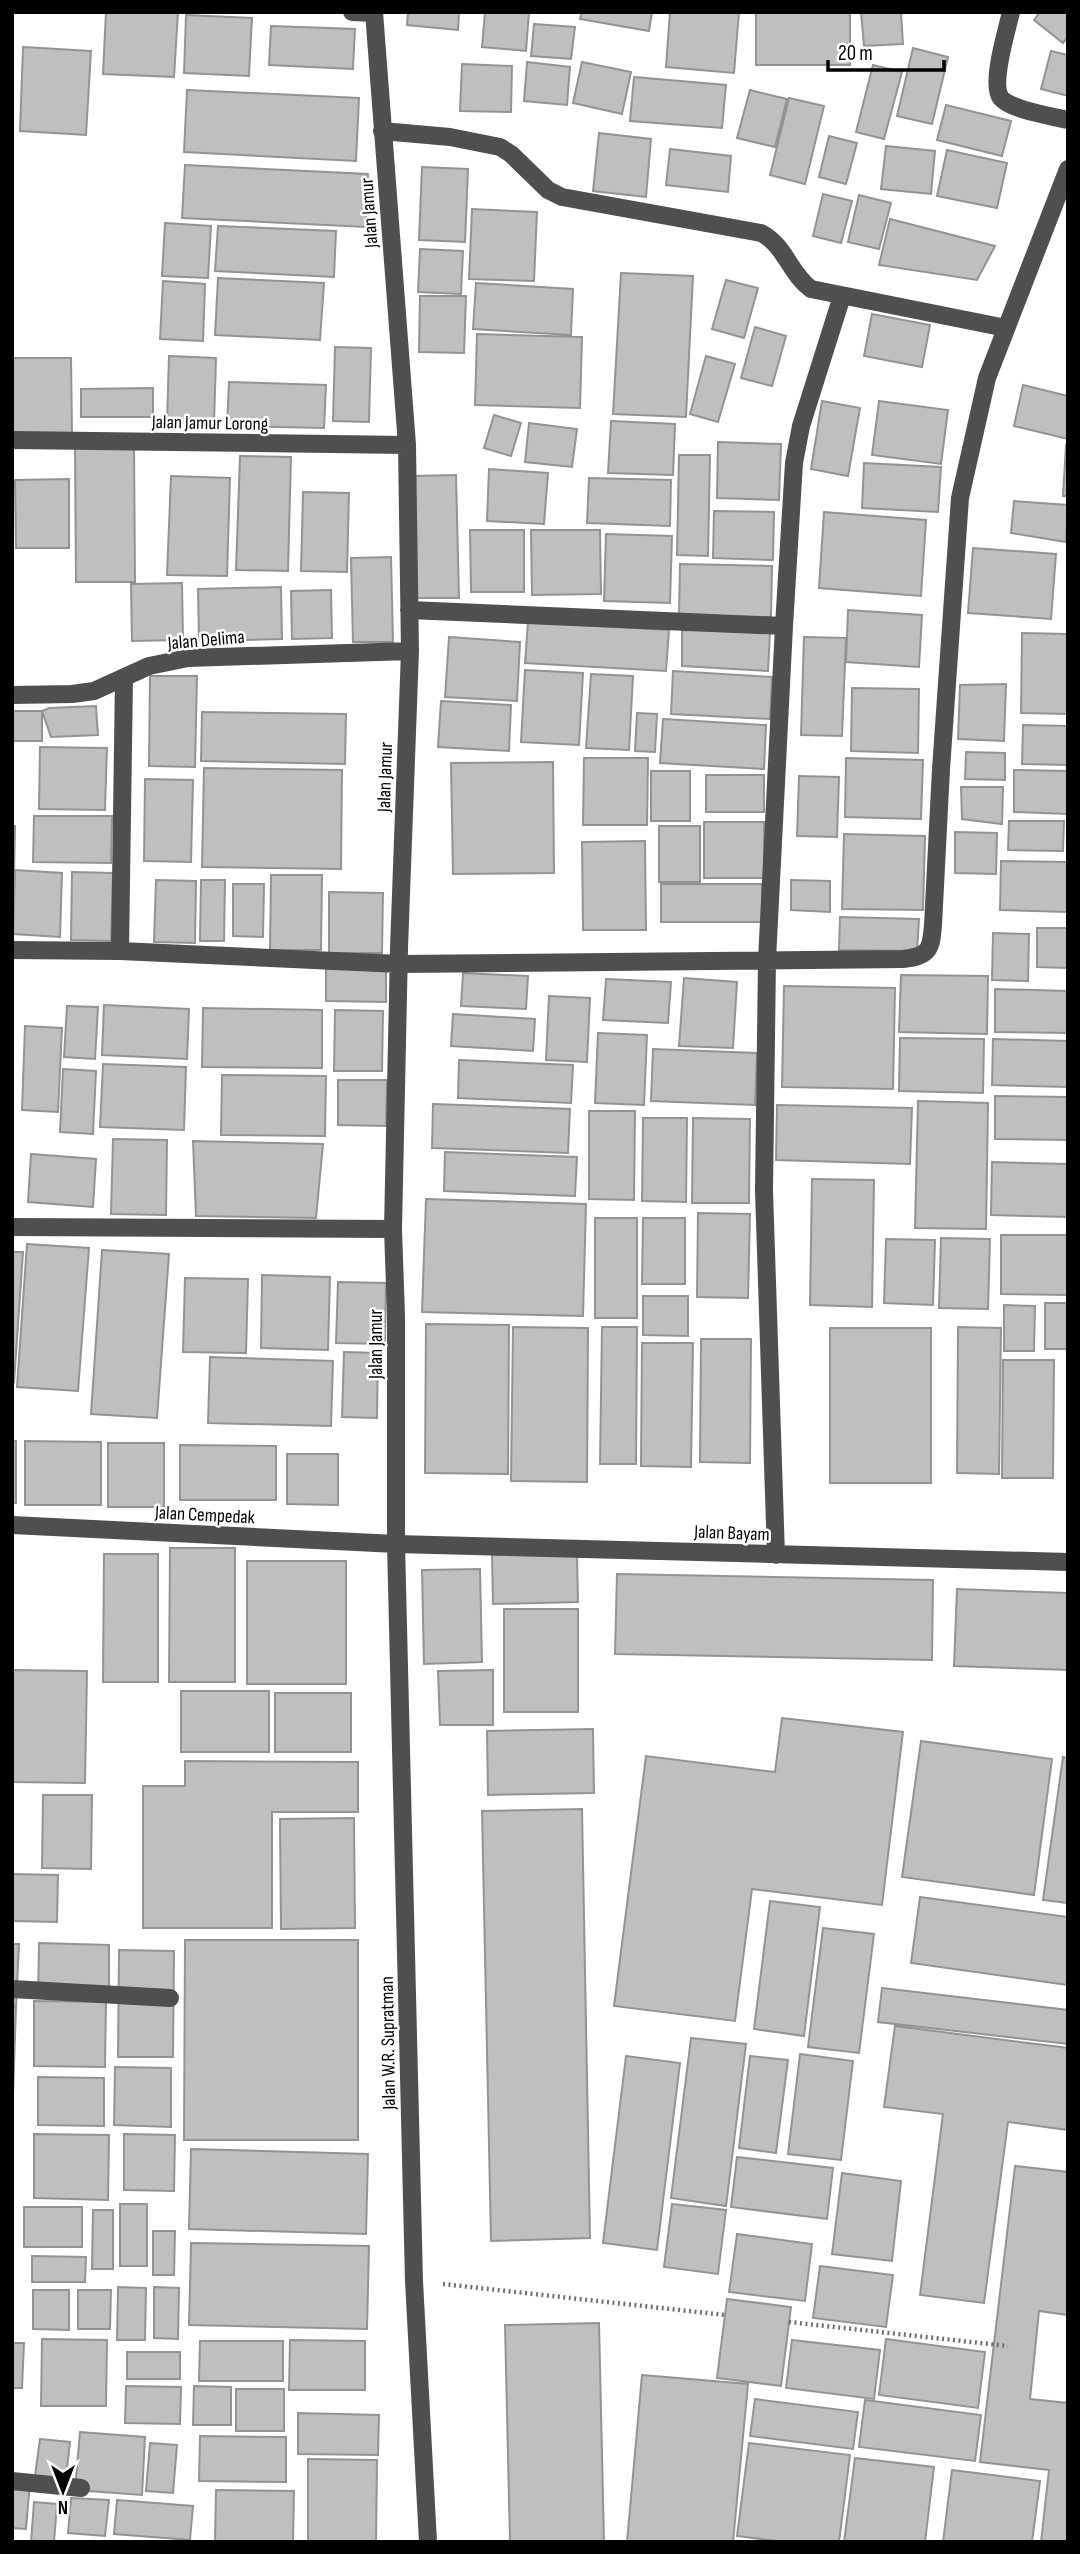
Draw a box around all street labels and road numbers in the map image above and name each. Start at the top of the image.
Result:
street label: Jalan Jamur [356,177,383,250]
street label: Jalan Jamur Lorong [151,411,269,436]
street label: Jalan Delima [166,626,246,655]
street label: Jalan Jamur [373,741,398,813]
street label: Jalan Jamur [365,1308,388,1380]
street label: Jalan Cempedak [153,1501,256,1530]
street label: Jalan Bayam [693,1521,770,1546]
street label: Jalan W.R. Supratman [376,1976,401,2111]

